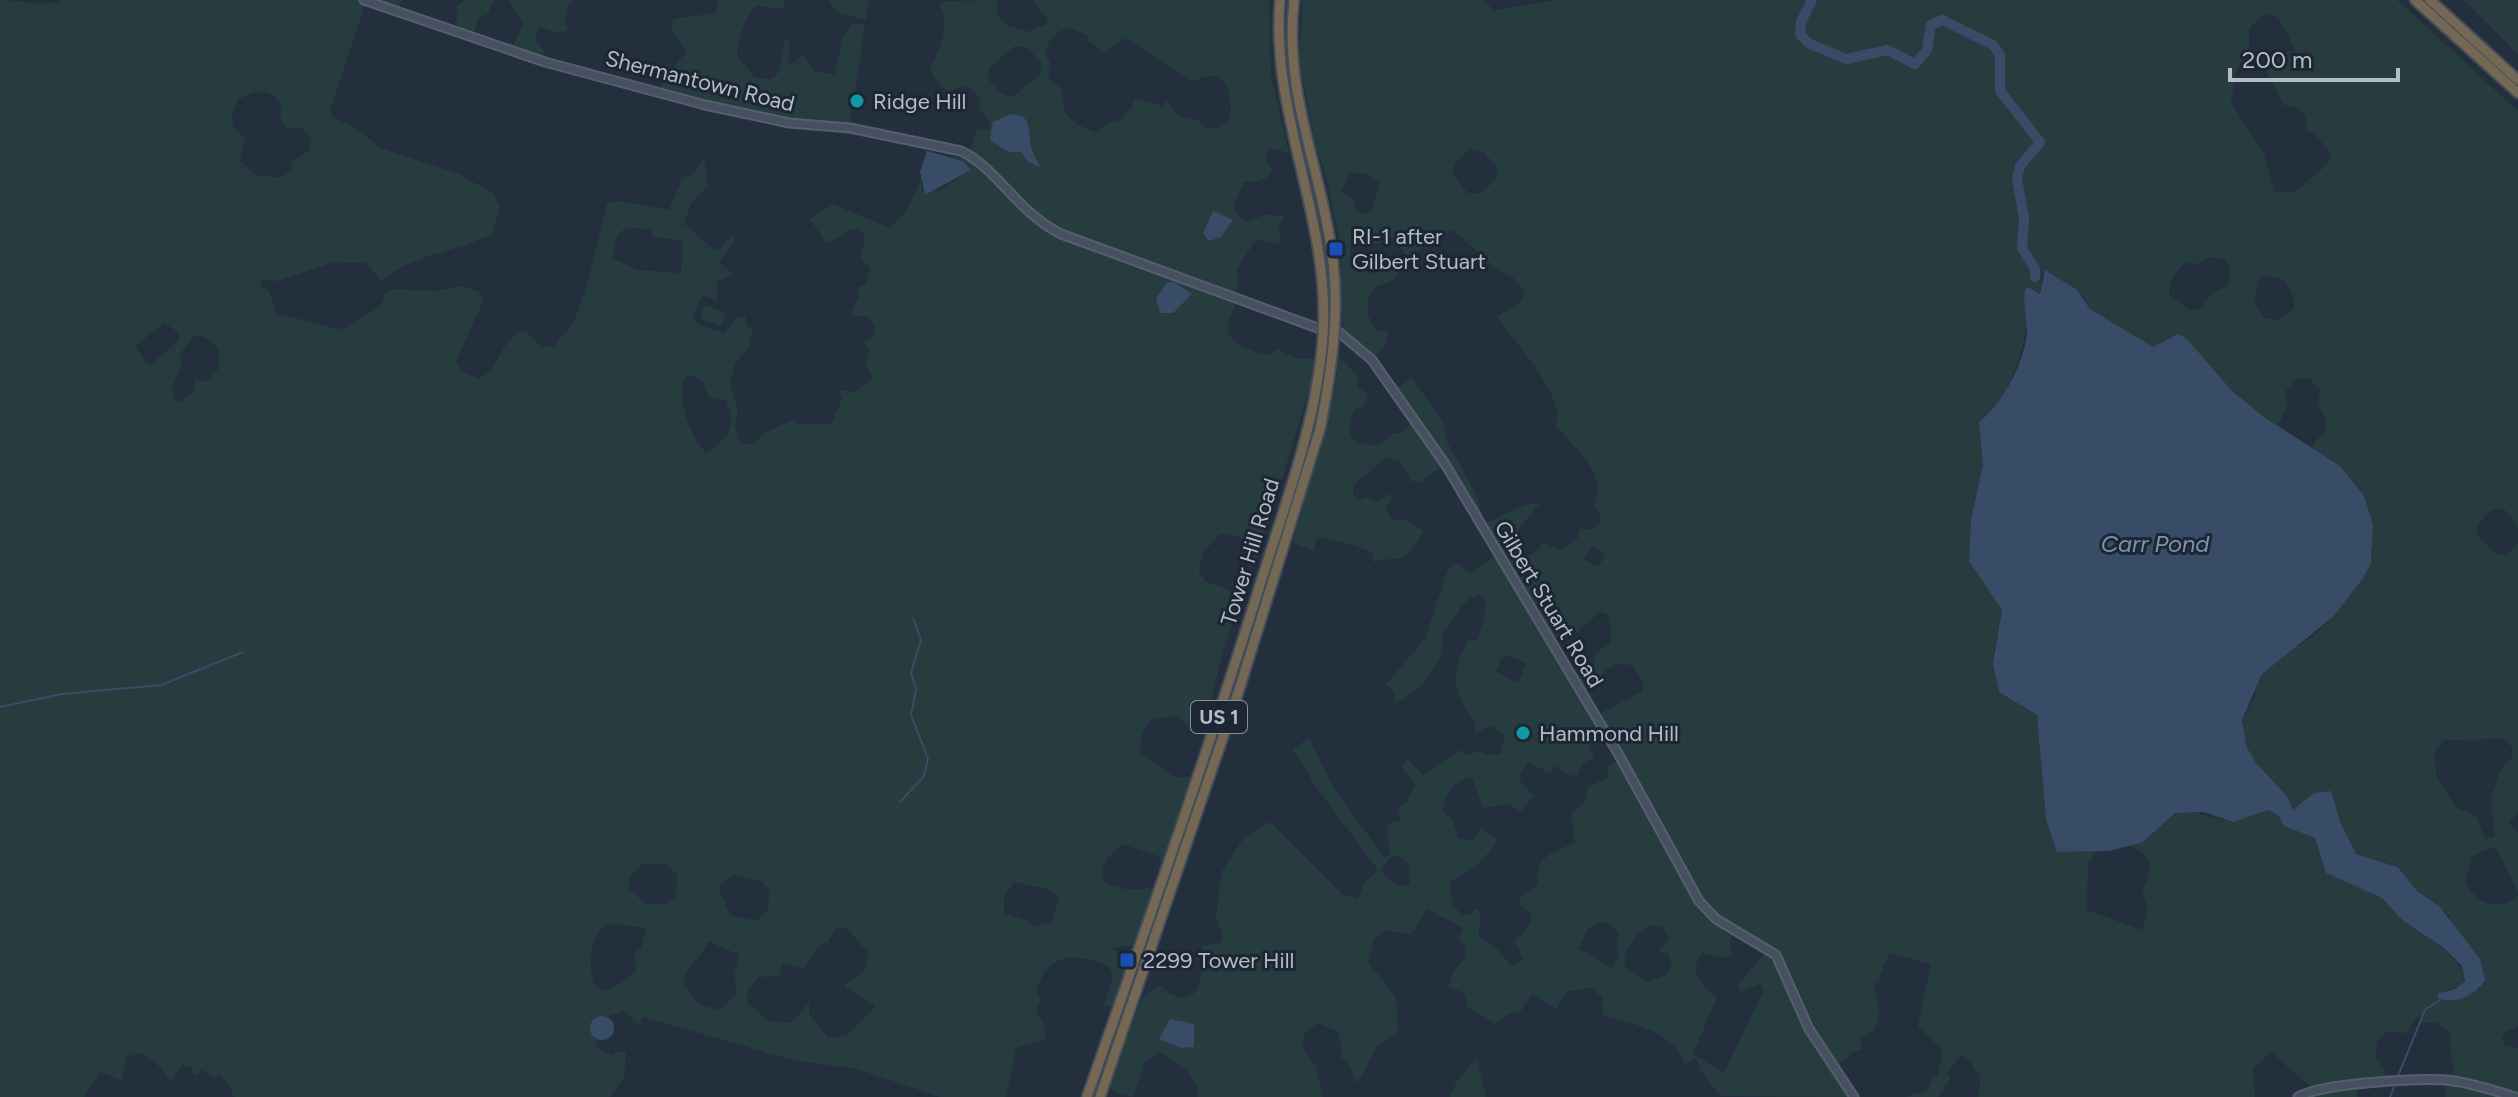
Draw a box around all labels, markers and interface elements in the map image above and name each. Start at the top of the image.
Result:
scale bar [2230,32,2398,82]
street label: Shermantown Road [603,44,797,118]
text: 200 m [2242,45,2313,74]
place label: Ridge Hill [873,88,966,115]
marker: Ridge Hill [848,92,866,110]
place label: RI-1 after Gilbert Stuart [1352,223,1486,275]
marker: RI-1 after Gilbert Stuart [1327,240,1345,258]
street label: Tower Hill Road [1215,475,1285,629]
street label: Gilbert Stuart Road [1489,516,1609,692]
water label: Carr Pond [2101,529,2210,558]
road number: US 1 [1191,701,1247,733]
place label: Hammond Hill [1539,720,1679,747]
marker: Hammond Hill [1514,724,1532,742]
place label: 2299 Tower Hill [1143,947,1294,974]
marker: 2299 Tower Hill [1118,951,1136,969]

